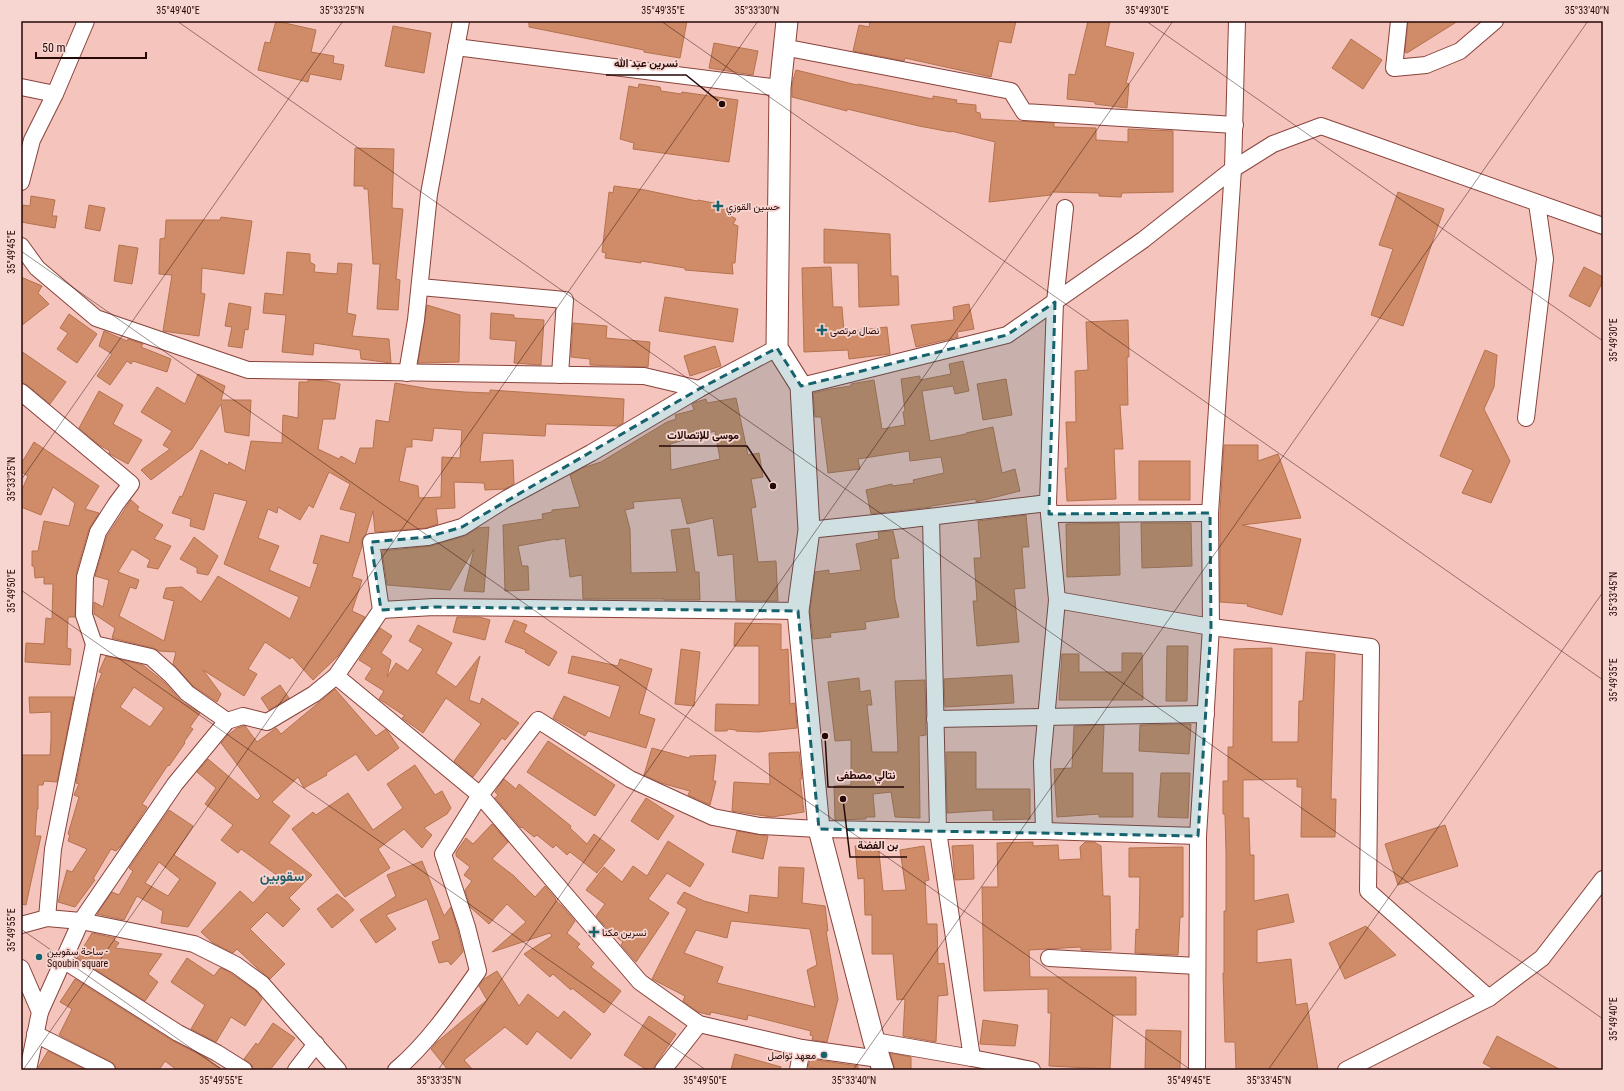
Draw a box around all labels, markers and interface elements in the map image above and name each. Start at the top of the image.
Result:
text: 35°49'40"E [156,5,200,16]
text: 35°33'25"N [320,5,364,16]
text: 35°49'35"E [641,5,685,16]
text: 35°33'30"N [735,5,779,16]
text: 35°49'30"E [1125,5,1169,16]
text: 35°33'40"N [1565,5,1609,16]
scale bar [36,34,146,60]
text: 50 m [42,41,66,55]
callout: نسرين عبد الله [606,52,686,75]
text: نسرين عبد الله [614,57,678,70]
marker: حسين القوزي [713,201,723,211]
place label: حسين القوزي [726,201,780,215]
text: 35°49'45"E [6,230,17,274]
text: 35°49'30"E [1608,318,1619,362]
marker: نصال مرتصى [817,325,827,335]
place label: نصال مرتصى [830,325,880,337]
callout: موسى للإتصالات [659,423,747,446]
text: موسى للإتصالات [667,429,739,442]
text: 35°33'25"N [6,457,17,501]
text: 35°49'50"E [6,569,17,613]
text: 35°33'45"N [1608,572,1619,616]
text: 35°49'35"E [1608,658,1619,702]
callout: نتالي مصطفى [828,764,904,787]
text: نتالي مصطفى [836,769,896,784]
callout: بن الفضة [850,834,907,857]
text: بن الفضة [858,839,898,852]
district label: سقوبين [260,868,304,885]
text: 35°49'55"E [6,908,17,952]
marker: نسرين مكنا [589,927,599,937]
place label: نسرين مكنا [602,927,647,939]
place label: ساحة سقوبين - Sqoubin square [47,946,109,969]
marker: ساحة سقوبين - Sqoubin square [34,952,44,962]
text: 35°49'40"E [1608,997,1619,1041]
place label: معهد تواصل [767,1050,816,1062]
marker: معهد تواصل [819,1050,829,1060]
text: 35°49'55"E [199,1075,243,1086]
text: 35°33'35"N [417,1075,461,1086]
text: 35°49'50"E [683,1075,727,1086]
text: 35°33'40"N [832,1075,876,1086]
text: 35°49'45"E [1167,1075,1211,1086]
text: 35°33'45"N [1247,1075,1291,1086]

